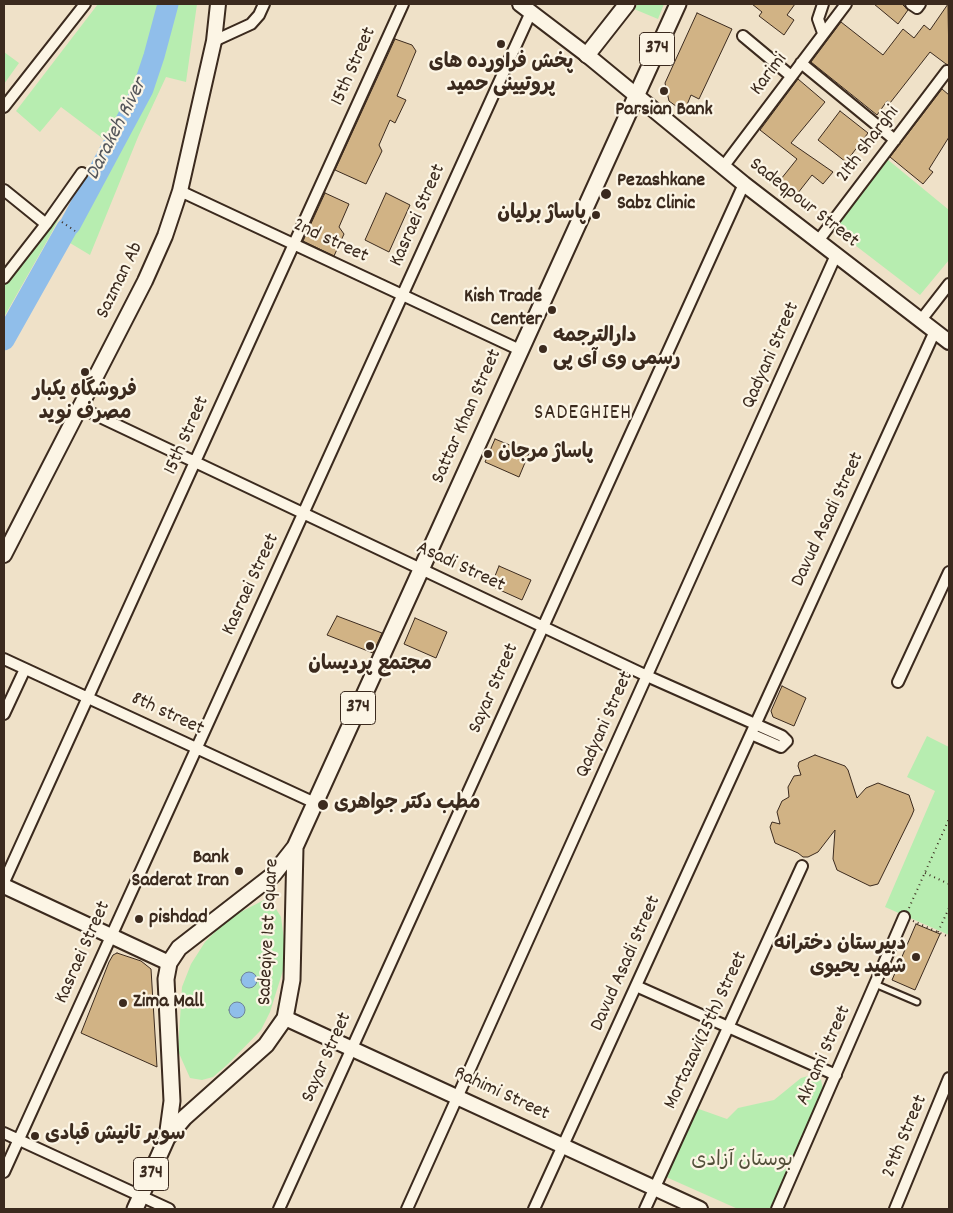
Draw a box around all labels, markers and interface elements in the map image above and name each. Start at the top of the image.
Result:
street label: 15th Street [327,24,383,110]
road number: 374 [640,33,674,66]
marker: پخش فراورده های پروتیینی حمید [495,38,507,50]
street label: Karimi [746,49,794,101]
place label: پخش فراورده های پروتیینی حمید [429,52,573,99]
water label: Darakeh River [82,75,154,185]
marker: Parsian Bank [658,85,670,97]
place label: Parsian Bank [615,99,713,123]
street label: 21th Sharghi [832,102,906,188]
street label: Sadeqpour Street [743,154,863,254]
street label: Kasraei Street [386,161,452,271]
place label: Pezashkane Sabz Clinic [617,170,705,217]
marker: Pezashkane Sabz Clinic [599,187,613,201]
place label: پاساژ برلیان [497,203,586,227]
marker: پاساژ برلیان [590,209,602,221]
street label: 2nd street [289,214,371,270]
street label: Sazman Ab [92,239,150,323]
place label: Kish Trade Center [464,286,542,333]
street label: Qadyani Street [738,299,806,413]
marker: Kish Trade Center [546,304,558,316]
place label: دارالترجمه رسمی وی آی پی [553,326,681,373]
marker: دارالترجمه رسمی وی آی پی [537,343,549,355]
street label: Sattar Khan Street [428,346,508,488]
marker: فروشگاه یکبار مصرف نوید [79,366,91,378]
place label: فروشگاه یکبار مصرف نوید [33,380,137,427]
street label: 15th Street [160,393,216,479]
district label: SADEGHIEH [533,402,633,428]
place label: پاساژ مرجان [498,442,593,466]
marker: پاساژ مرجان [482,448,494,460]
street label: Davud Asadi Street [787,449,871,591]
street label: Kasraei Street [218,530,286,640]
street label: Asadi Street [412,537,508,599]
marker: مجتمع پردیسان [364,640,376,652]
street label: Sayar Street [464,640,526,738]
place label: مجتمع پردیسان [308,654,432,678]
street label: Qadyani Street [572,668,640,782]
street label: 8th street [127,688,207,742]
road number: 374 [340,691,376,724]
place label: مطب دکتر جواهری [334,793,480,817]
marker: مطب دکتر جواهری [316,798,330,812]
place label: Bank Saderat Iran [132,847,229,894]
street label: Sadeqiye 1st Square [254,858,286,1006]
marker: Bank Saderat Iran [233,865,245,877]
street label: Davud Asadi Street [586,893,668,1035]
street label: Kasraei Street [51,898,117,1008]
place label: pishdad [149,907,208,931]
marker: pishdad [133,913,145,925]
place label: دبیرستان دخترانه شهید یحیوی [774,934,906,981]
street label: Mortazavi(25th) Street [660,948,754,1114]
marker: دبیرستان دخترانه شهید یحیوی [910,951,922,963]
place label: Zima Mall [133,991,204,1015]
marker: Zima Mall [117,997,129,1009]
street label: Akrami Street [792,1002,858,1110]
street label: Sayar Street [297,1009,359,1107]
street label: Rahimi Street [449,1062,553,1128]
street label: 29th Street [878,1092,934,1182]
place label: سوپر تانیش قبادی [45,1124,185,1148]
marker: سوپر تانیش قبادی [29,1130,41,1142]
park label: بوستان آزادی [691,1150,793,1174]
road number: 374 [134,1158,168,1190]

